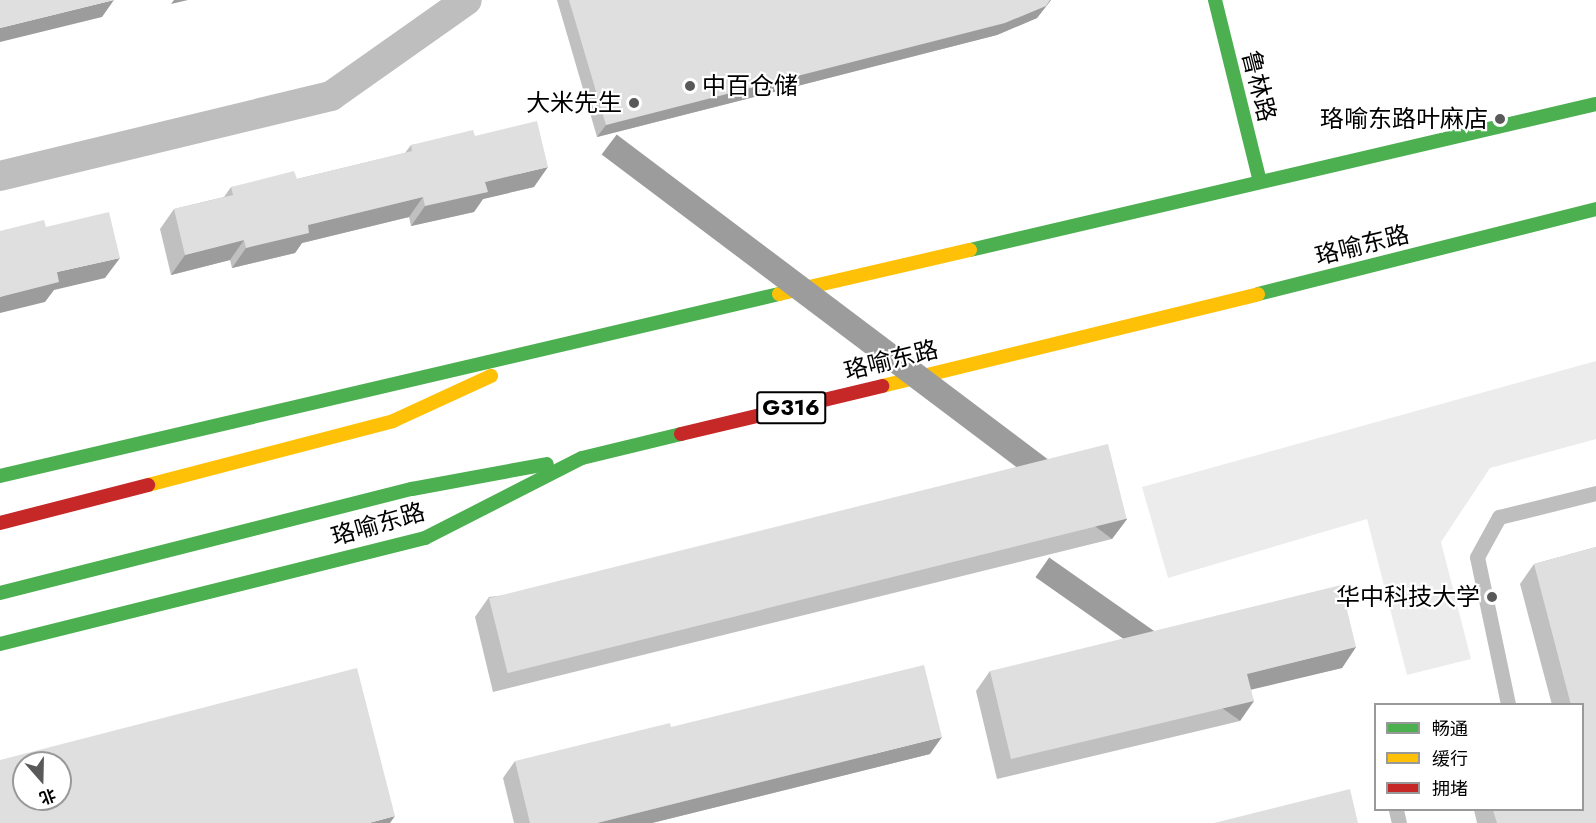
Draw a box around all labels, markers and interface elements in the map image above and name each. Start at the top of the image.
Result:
street label: 鲁林路 [1236,48,1282,124]
place label: 中百仓储 [702,72,798,100]
marker: 中百仓储 [683,79,697,93]
place label: 大米先生 [526,89,622,117]
marker: 大米先生 [627,96,641,110]
place label: 珞喻东路叶麻店 [1320,105,1488,133]
marker: 珞喻东路叶麻店 [1493,112,1507,126]
street label: 珞喻东路 [1312,219,1412,271]
street label: 珞喻东路 [841,334,941,386]
road number: G316 [755,389,827,427]
street label: 珞喻东路 [328,497,428,551]
place label: 华中科技大学 [1336,583,1480,611]
marker: 华中科技大学 [1485,590,1499,604]
legend [1374,703,1584,811]
text: 畅通 [1432,716,1468,742]
text: 缓行 [1432,746,1468,772]
north arrow [12,751,72,811]
text: 拥堵 [1432,776,1468,802]
text: 北 [36,783,59,810]

